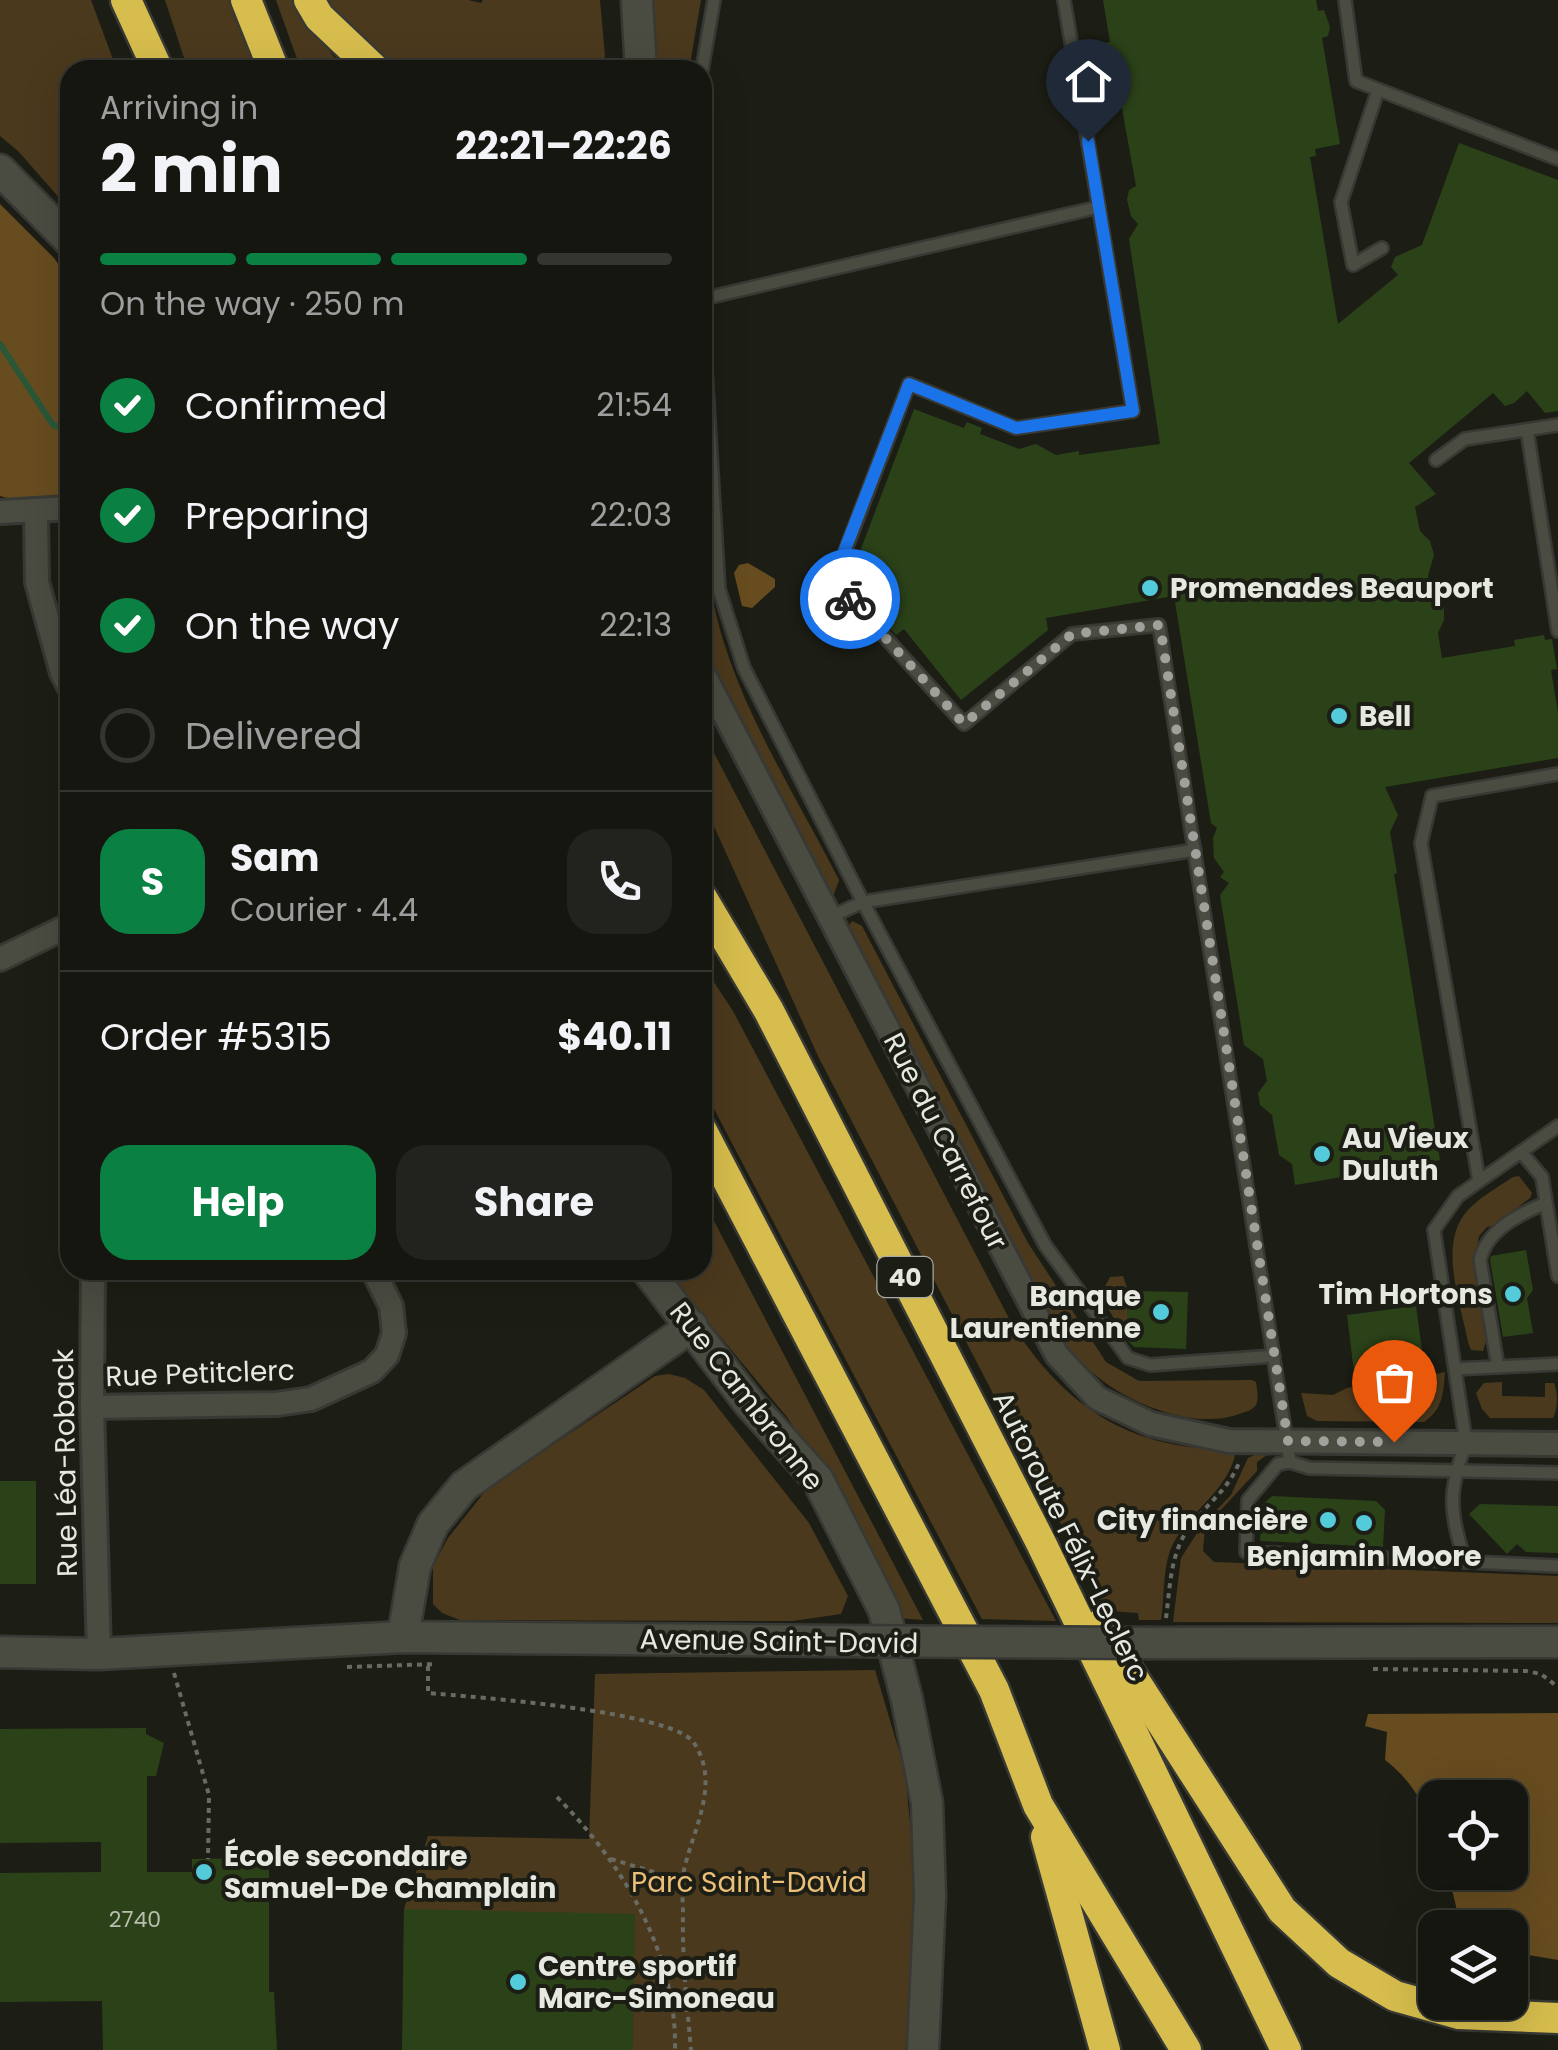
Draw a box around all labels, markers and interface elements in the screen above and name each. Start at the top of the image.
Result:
pin [1046,39,1131,142]
icon: home [1061,54,1116,109]
text: Arriving in [100,85,258,130]
text: 22:21–22:26 [455,119,672,172]
text: 2 min [100,124,283,215]
text: On the way · 250 m [100,281,405,326]
icon: check [100,378,155,433]
text: Confirmed [185,379,387,432]
text: 21:54 [596,382,672,427]
icon: check [100,488,155,543]
text: Preparing [185,489,370,542]
text: 22:03 [589,492,672,537]
courier [800,549,900,649]
place label: Promenades Beauport [1170,569,1494,608]
icon: bike [823,572,878,627]
marker: Promenades Beauport [1139,577,1161,599]
icon: check [100,598,155,653]
text: On the way [185,599,399,652]
text: 22:13 [599,602,672,647]
place label: Bell [1359,697,1411,736]
marker: Bell [1328,705,1350,727]
text: Delivered [185,709,362,762]
button: phone [567,829,672,934]
text: Sam [230,831,319,884]
text: S [141,855,164,908]
text: Courier · 4.4 [230,887,418,932]
text: Order #5315 [100,1010,332,1063]
text: $40.11 [557,1010,672,1063]
street label: Rue du Carrefour [874,1026,1017,1256]
place label: Au Vieux Duluth [1342,1119,1469,1190]
marker: Au Vieux Duluth [1311,1143,1333,1165]
button: Help [100,1145,376,1260]
button: Share [396,1145,672,1260]
road number: 40 [878,1257,932,1297]
place label: Tim Hortons [1319,1275,1493,1314]
place label: Banque Laurentienne [950,1277,1141,1348]
marker: Tim Hortons [1502,1283,1524,1305]
street label: Rue Cambronne [661,1294,833,1499]
marker: Banque Laurentienne [1150,1301,1172,1323]
pin [1352,1340,1437,1443]
street label: Rue Léa-Roback [44,1348,87,1577]
street label: Rue Petitclerc [105,1351,295,1396]
icon: bag [1367,1355,1422,1410]
street label: Autoroute Félix-Leclerc [983,1385,1158,1688]
place label: City financière [1097,1501,1308,1540]
marker: City financière [1317,1509,1339,1531]
marker: Benjamin Moore [1353,1512,1375,1534]
place label: Benjamin Moore [1246,1537,1482,1576]
street label: Avenue Saint-David [639,1620,919,1663]
map controls [1418,1780,1528,2020]
button: locate [1418,1780,1528,1890]
place label: École secondaire Samuel-De Champlain [224,1837,556,1908]
marker: École secondaire Samuel-De Champlain [193,1861,215,1883]
park label: Parc Saint-David [631,1863,867,1902]
house number: 2740 [109,1904,161,1935]
button: layers [1418,1910,1528,2020]
place label: Centre sportif Marc-Simoneau [538,1947,775,2018]
marker: Centre sportif Marc-Simoneau [507,1971,529,1993]

